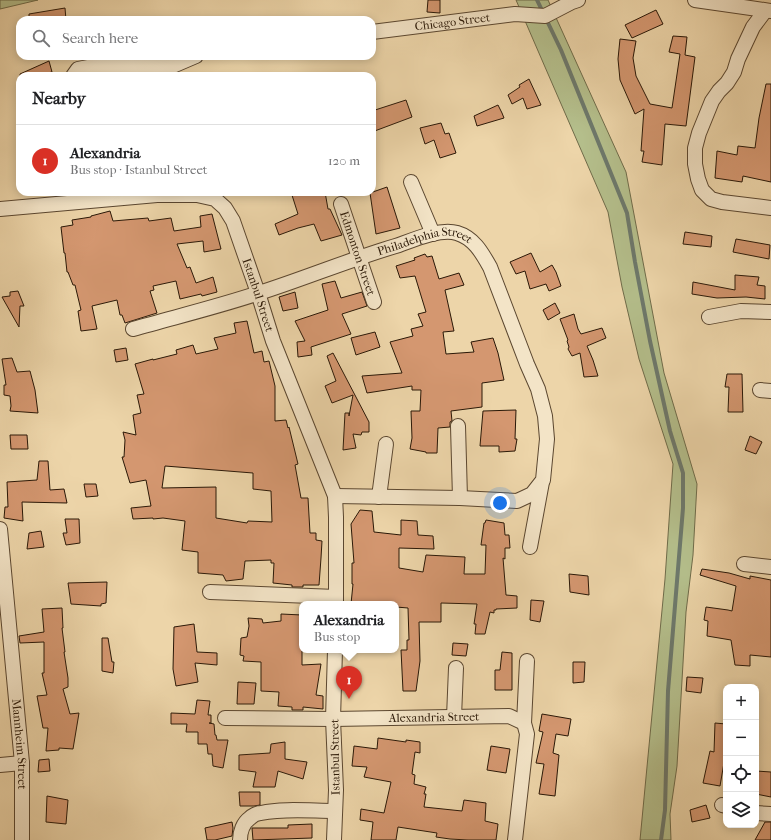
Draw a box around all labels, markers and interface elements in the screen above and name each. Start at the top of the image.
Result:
street label: Chicago Street [414,10,492,34]
search box [16,16,376,60]
icon: search [30,27,52,49]
text: Search here [62,29,138,47]
text: Nearby [32,88,86,108]
text: Alexandria [70,144,140,162]
text: 1 [43,153,47,168]
text: 120 m [328,153,360,168]
text: Bus stop · Istanbul Street [70,162,207,177]
street label: Edmonton Street [337,209,379,298]
street label: Philadelphia Street [375,225,476,258]
street label: Istanbul Street [239,256,277,334]
your location [490,493,510,513]
popup [299,601,399,653]
text: Alexandria [314,611,384,629]
text: Bus stop [314,629,360,644]
pin: 1 [336,666,362,699]
map controls [723,684,759,828]
button: + [723,684,759,720]
street label: Mannheim Street [9,698,29,790]
street label: Alexandria Street [388,709,480,725]
street label: Istanbul Street [327,718,343,795]
button: − [723,720,759,756]
button: locate [723,756,759,792]
button: layers [723,792,759,828]

